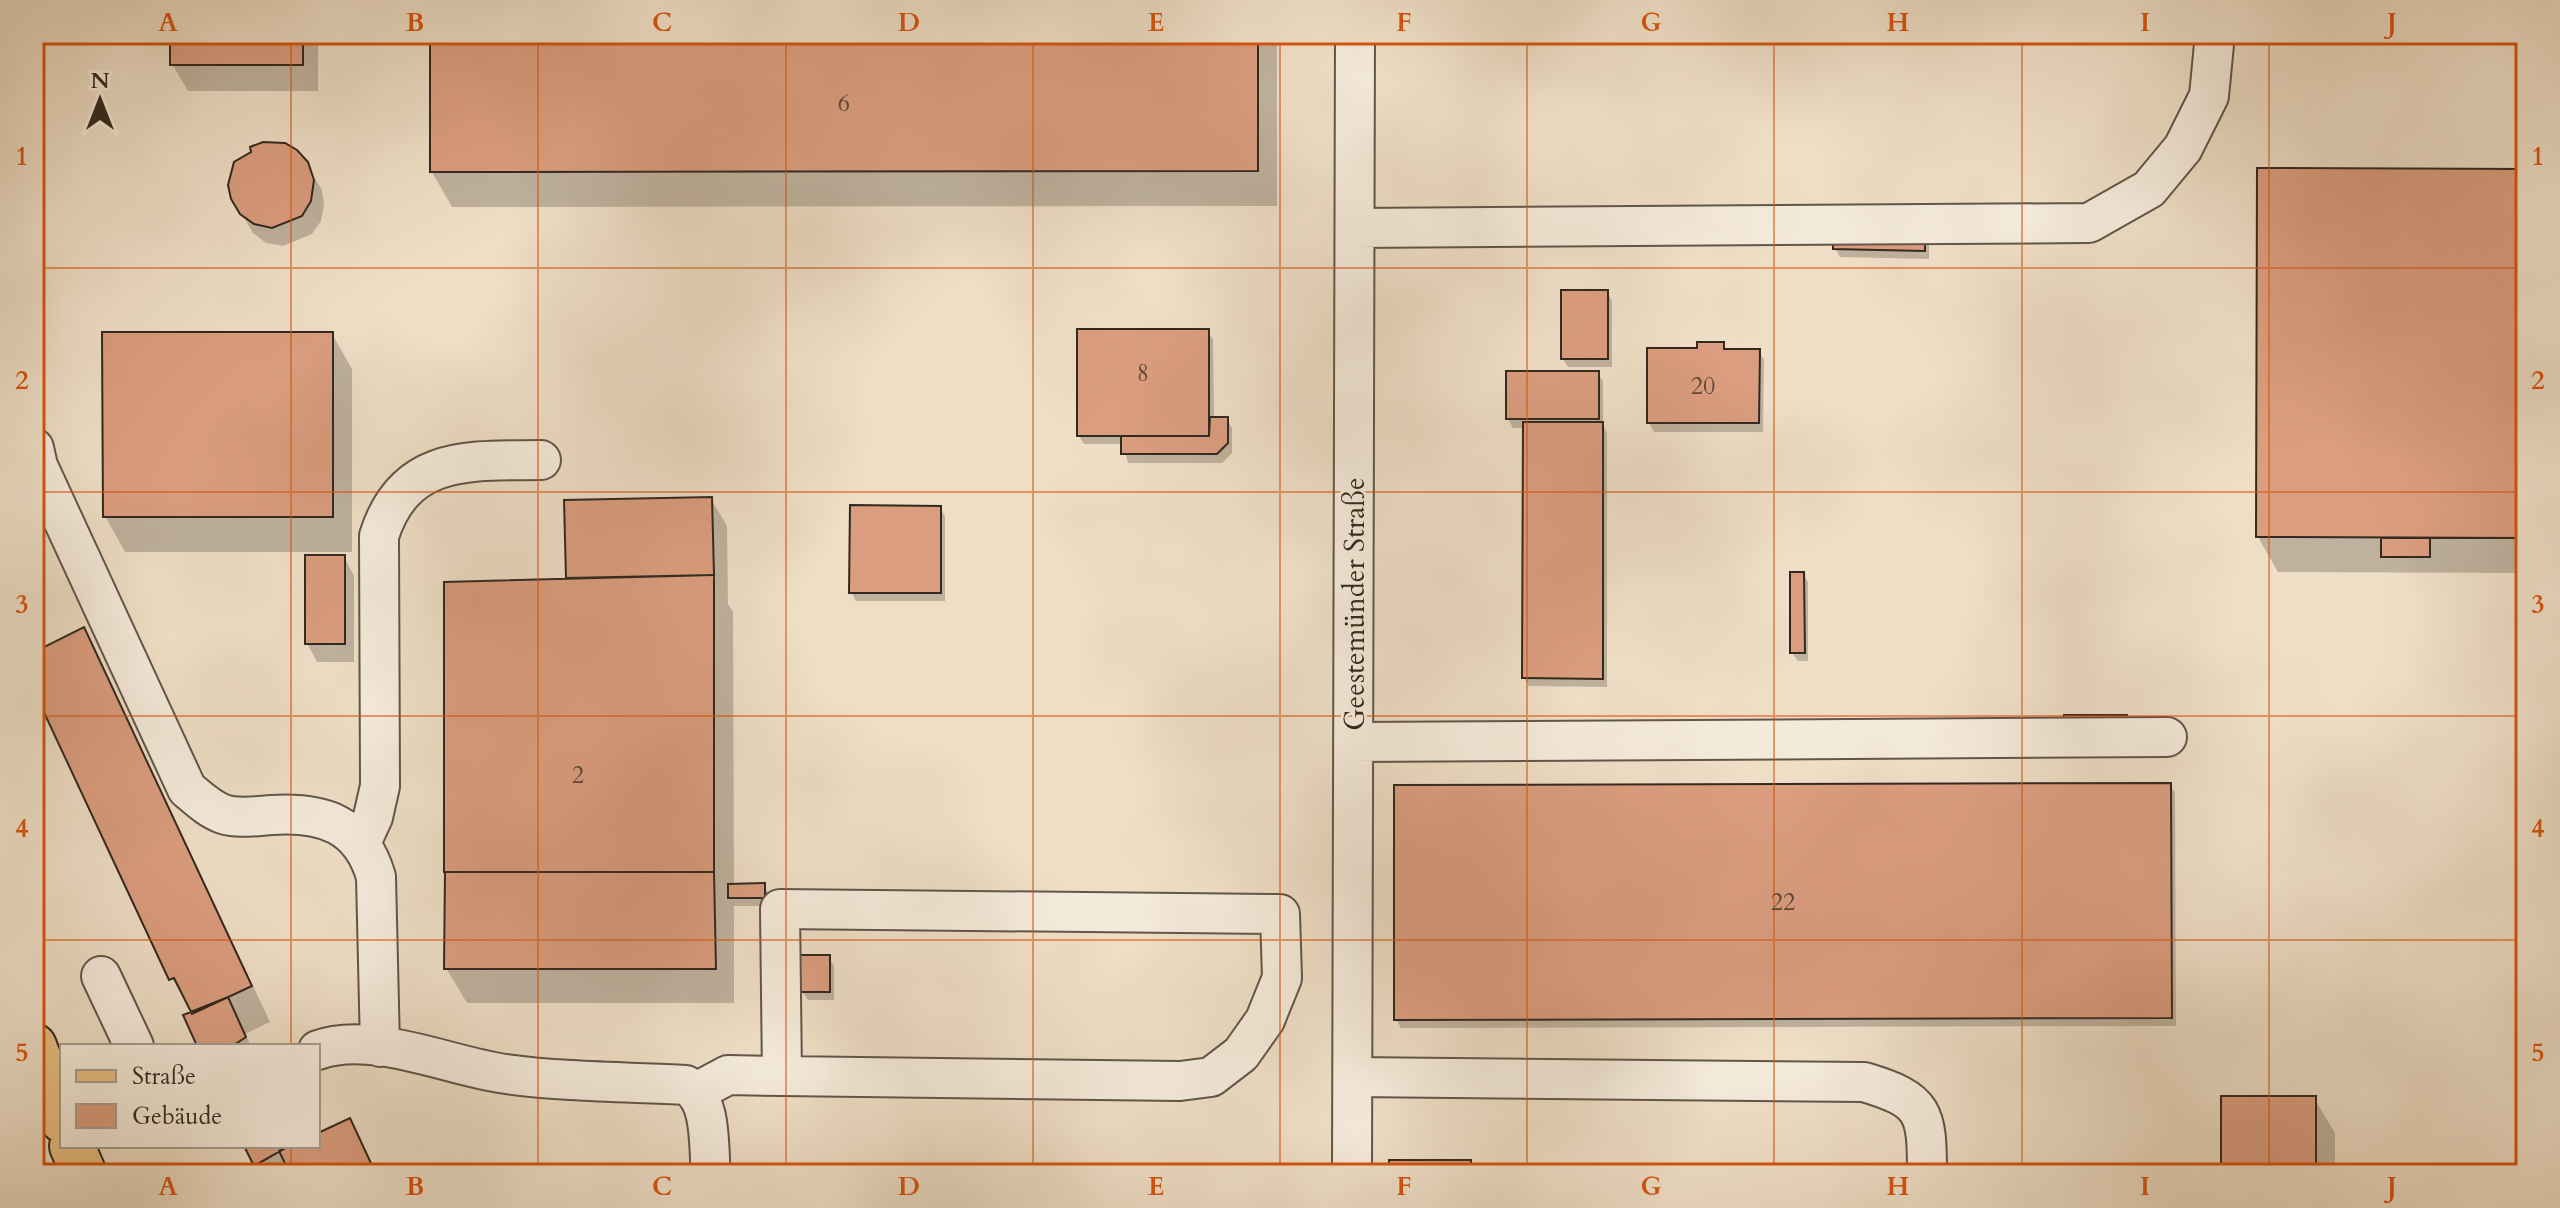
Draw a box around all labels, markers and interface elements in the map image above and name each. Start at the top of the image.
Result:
text: A [158,5,178,40]
text: B [406,5,424,40]
text: C [652,5,672,40]
text: D [898,5,920,40]
text: E [1148,5,1164,40]
text: F [1396,5,1412,40]
text: G [1640,5,1662,40]
text: H [1887,5,1910,40]
text: I [2140,5,2150,40]
text: J [2383,5,2397,40]
north arrow [60,60,140,140]
text: N [90,66,110,96]
house number: 6 [838,87,850,120]
text: 1 [15,139,29,174]
text: 1 [2531,139,2545,174]
house number: 8 [1137,357,1149,390]
text: 2 [15,363,29,398]
text: 2 [2531,363,2545,398]
house number: 20 [1691,370,1715,403]
street label: Geestemünder Straße [1336,477,1374,731]
text: 3 [15,587,29,622]
text: 3 [2531,587,2545,622]
house number: 2 [572,759,584,792]
text: 4 [15,811,29,846]
text: 4 [2531,811,2545,846]
house number: 22 [1771,886,1795,919]
text: 5 [15,1035,29,1070]
text: 5 [2531,1035,2545,1070]
legend [60,1044,320,1148]
text: Straße [132,1060,196,1093]
text: Gebäude [132,1100,222,1133]
text: A [158,1169,178,1204]
text: B [406,1169,424,1204]
text: C [652,1169,672,1204]
text: D [898,1169,920,1204]
text: E [1148,1169,1164,1204]
text: F [1396,1169,1412,1204]
text: G [1640,1169,1662,1204]
text: H [1887,1169,1910,1204]
text: I [2140,1169,2150,1204]
text: J [2383,1169,2397,1204]

